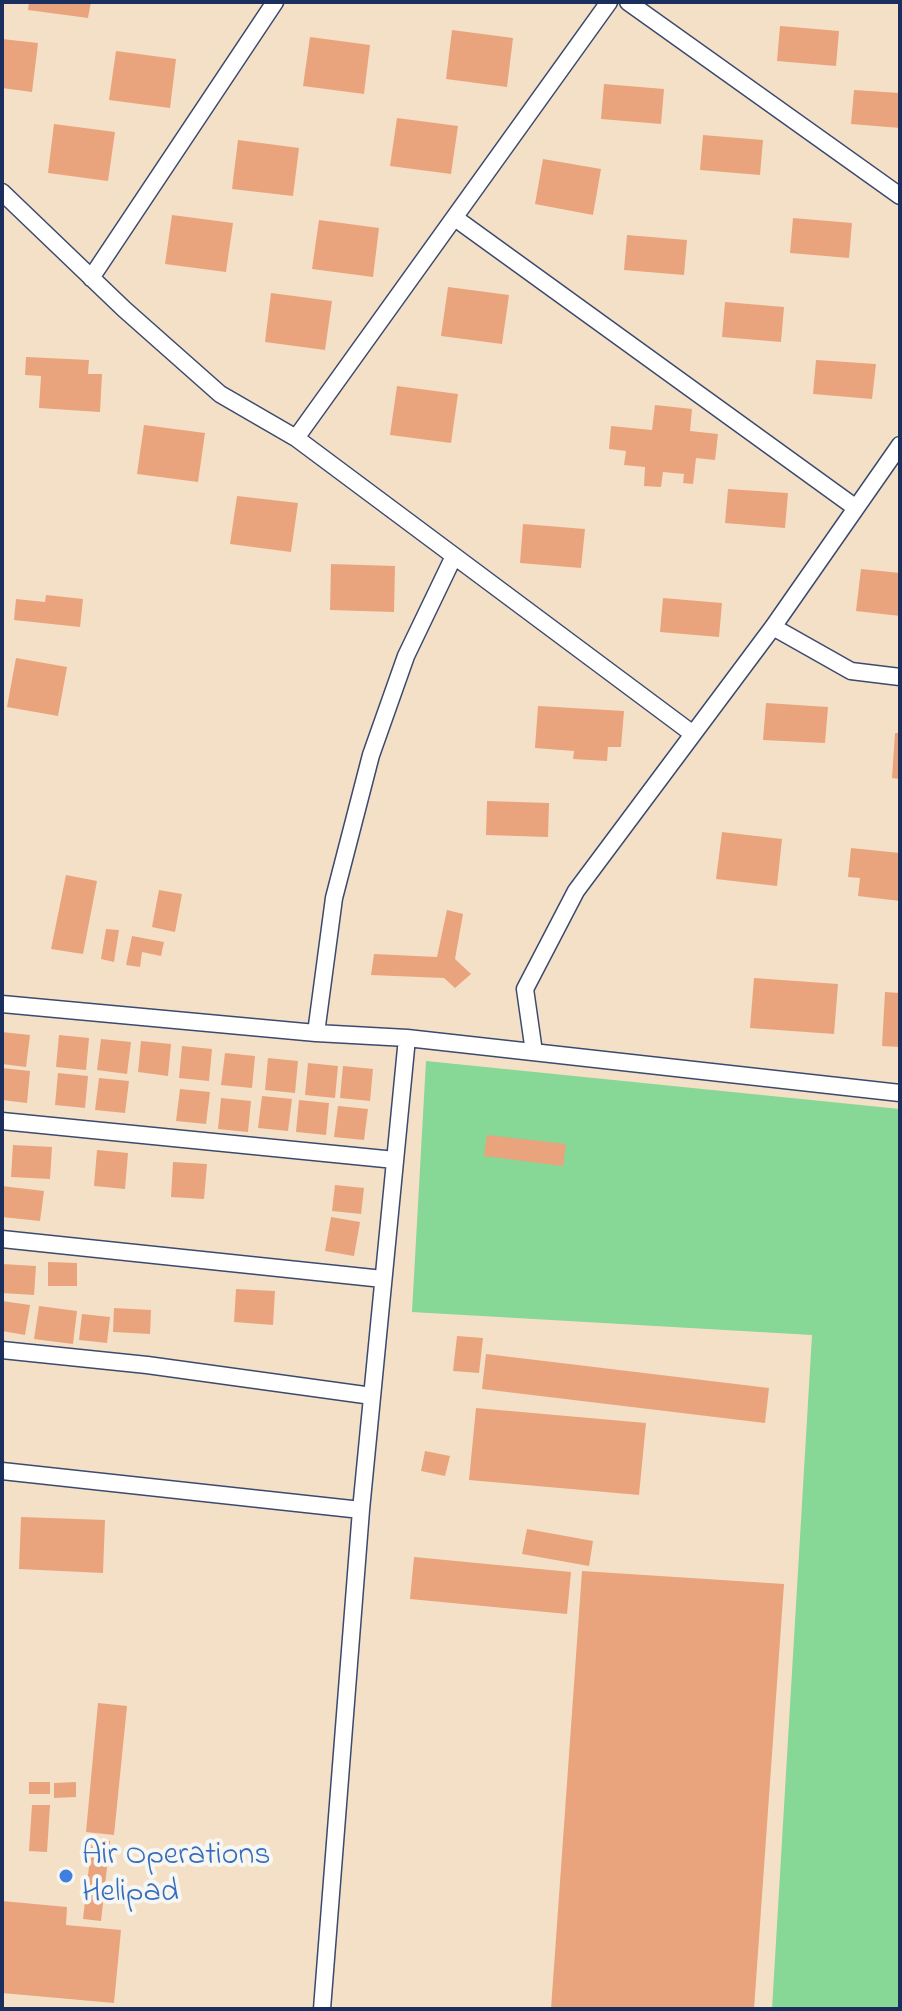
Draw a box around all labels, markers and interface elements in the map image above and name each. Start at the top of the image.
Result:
place label: Air Operations Helipad [82,1839,271,1914]
marker: Air Operations Helipad [57,1867,75,1885]

